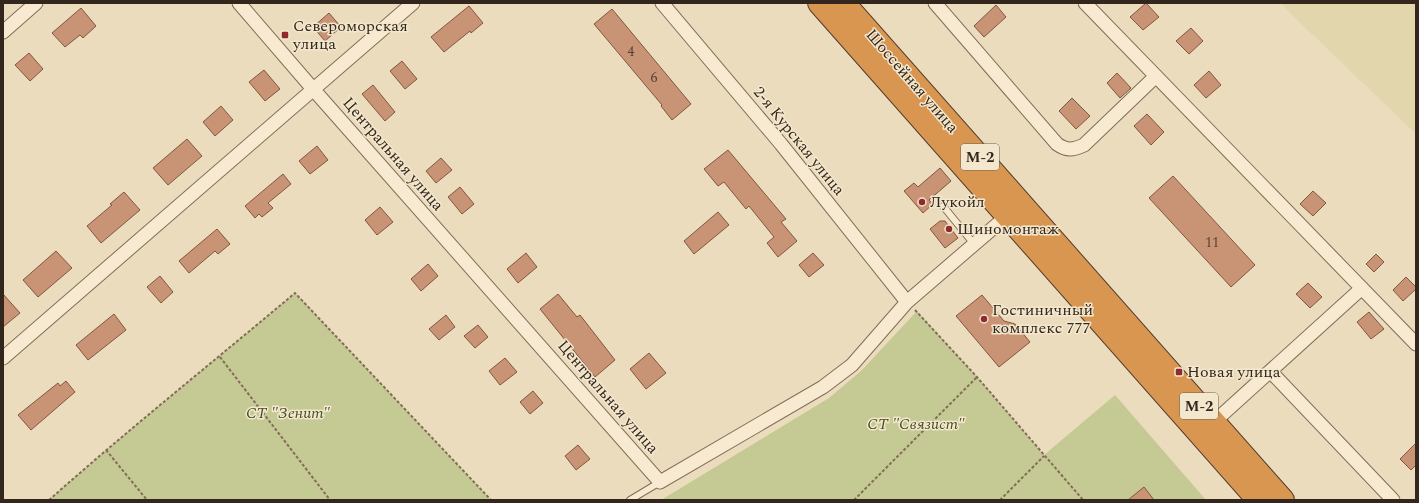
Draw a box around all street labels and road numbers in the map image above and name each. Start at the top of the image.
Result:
street label: Шоссейная улица [860,24,964,139]
street label: 2-я Курская улица [747,81,851,201]
street label: Центральная улица [337,92,449,216]
road number: М-2 [961,144,999,170]
street label: Центральная улица [552,335,664,459]
road number: М-2 [1180,393,1218,419]

